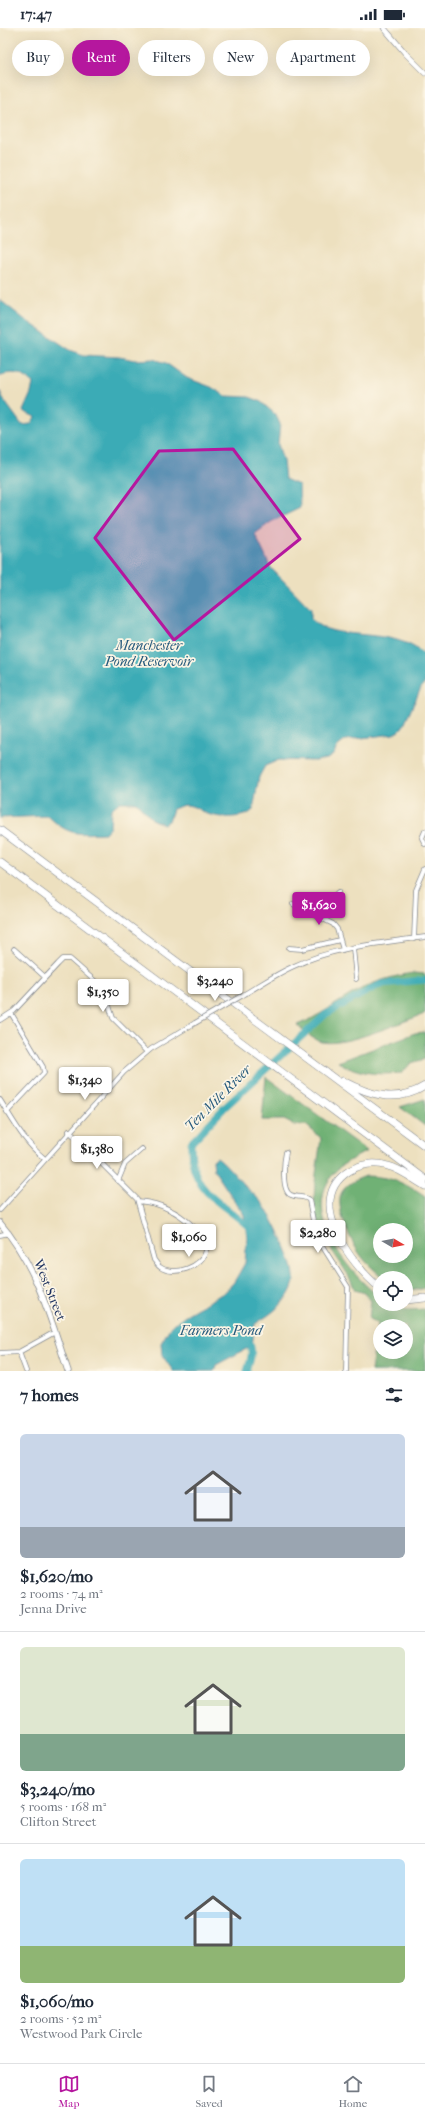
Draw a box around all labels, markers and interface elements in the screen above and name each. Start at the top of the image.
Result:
text: 17:47 [20,5,52,23]
chip: Buy [12,40,64,76]
chip: Rent [72,40,130,76]
chip: Filters [138,40,205,76]
chip: New [213,40,268,76]
chip: Apartment [276,40,370,76]
water label: Manchester Pond Reservoir [104,637,195,670]
pin: $1,620 [286,892,352,926]
text: $1,620 [301,897,337,912]
pin: $3,240 [182,968,248,1002]
text: $3,240 [197,973,233,988]
pin: $1,350 [70,979,136,1013]
text: $1,350 [87,984,119,999]
water label: Ten Mile River [181,1060,256,1135]
pin: $1,340 [52,1067,118,1101]
text: $1,340 [68,1072,102,1087]
pin: $1,380 [64,1136,130,1170]
text: $1,380 [80,1141,114,1156]
pin: $2,280 [285,1220,351,1254]
north arrow [373,1223,413,1263]
map controls [373,1223,413,1359]
pin: $1,060 [156,1224,222,1258]
text: $2,280 [300,1225,336,1240]
text: $1,060 [171,1229,207,1244]
street label: West Street [31,1256,69,1323]
button: locate [373,1271,413,1311]
button: layers [373,1319,413,1359]
water label: Farmers Pond [179,1322,264,1339]
icon: filters [383,1384,405,1406]
text: 7 homes [20,1385,79,1405]
icon: home [177,1460,249,1532]
text: $1,620/mo [20,1566,93,1586]
text: 2 rooms · 74 m² [20,1586,103,1601]
text: Jenna Drive [20,1601,87,1616]
icon: home [177,1673,249,1745]
text: $3,240/mo [20,1779,95,1799]
text: 5 rooms · 168 m² [20,1799,106,1814]
text: Clifton Street [20,1814,96,1829]
icon: home [177,1885,249,1957]
text: $1,060/mo [20,1991,94,2011]
text: 2 rooms · 52 m² [20,2011,101,2026]
text: Westwood Park Circle [20,2026,142,2041]
tab: Map [58,2073,80,2110]
tab: Saved [196,2073,223,2110]
tab: Home [339,2073,367,2110]

